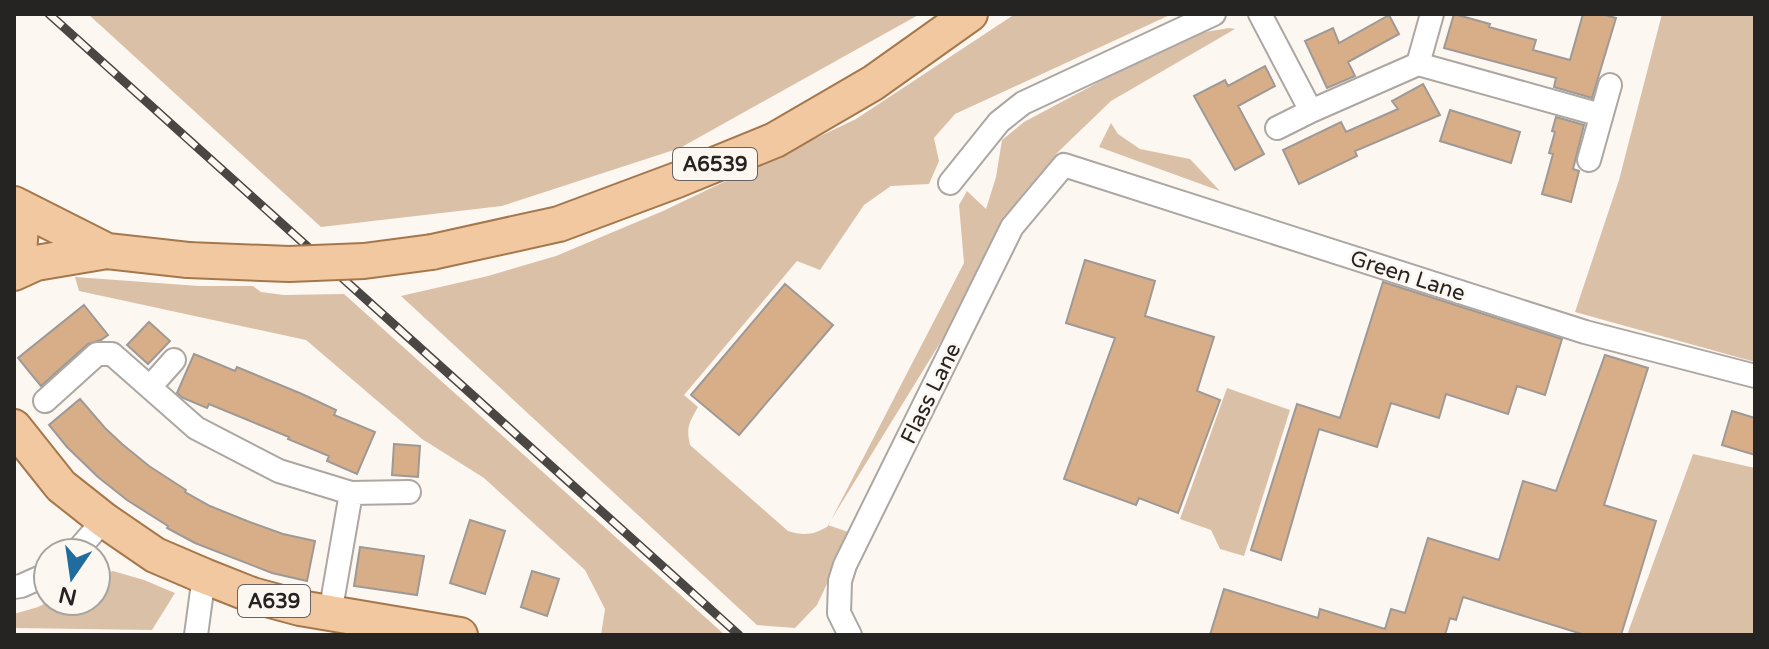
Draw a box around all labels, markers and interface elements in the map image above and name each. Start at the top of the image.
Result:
road number: A6539 [673,148,757,180]
street label: Green Lane [1347,245,1469,307]
street label: Flass Lane [895,339,966,448]
north arrow [32,537,112,617]
text: N [56,581,79,610]
road number: A639 [238,585,310,617]

